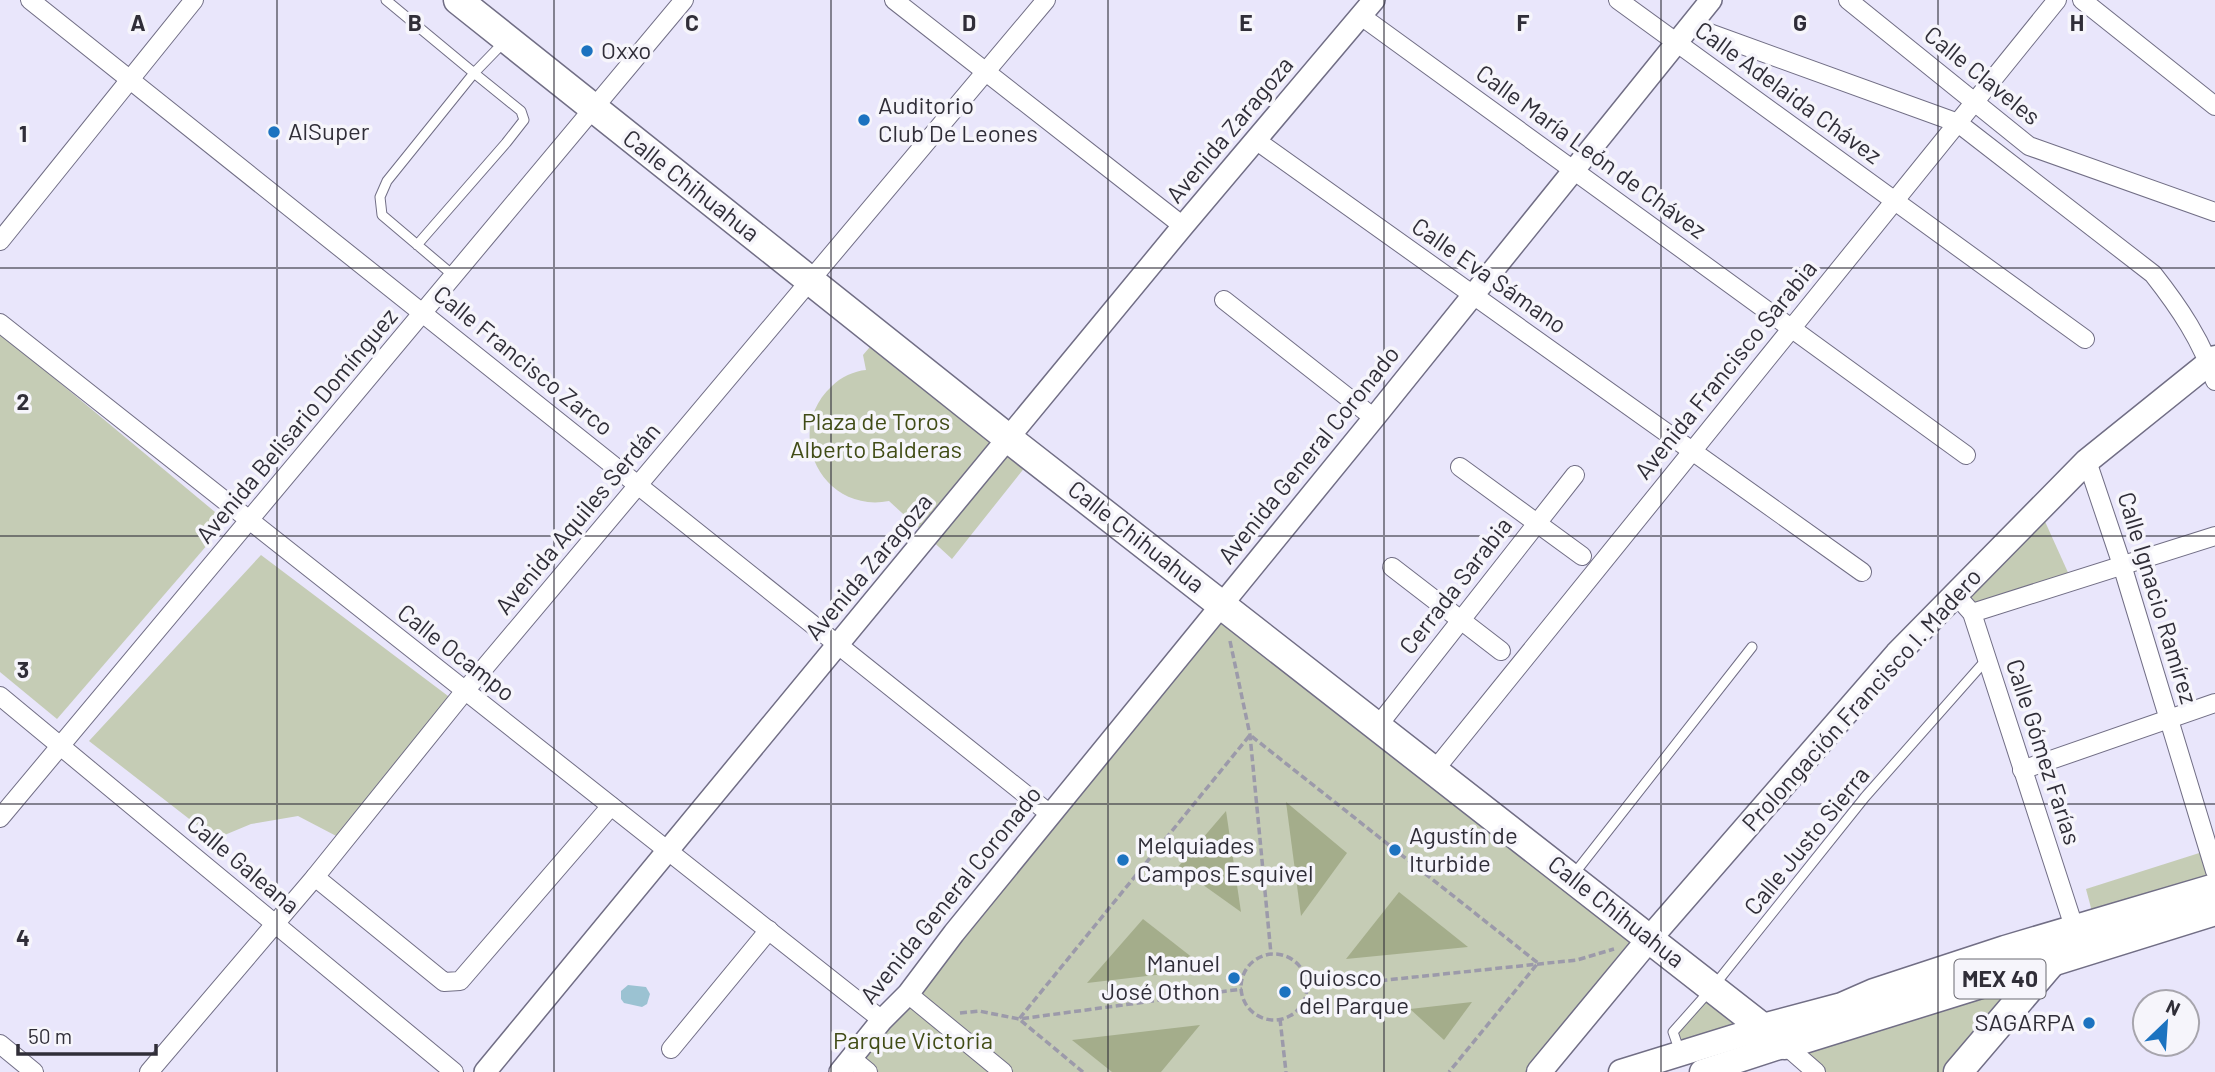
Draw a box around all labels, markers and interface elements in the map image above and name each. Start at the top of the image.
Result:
text: A [130,8,146,36]
text: B [408,8,422,36]
text: C [685,8,699,36]
text: D [962,8,976,36]
text: E [1239,8,1253,36]
text: F [1517,8,1530,36]
text: G [1793,8,1807,36]
text: H [2070,8,2084,36]
street label: Calle Adelaida Chávez [1690,14,1888,169]
street label: Calle Claveles [1919,19,2047,130]
place label: Oxxo [601,35,651,64]
marker: Oxxo [579,43,595,59]
street label: Avenida Zaragoza [1159,50,1299,208]
street label: Calle María León de Chávez [1471,58,1713,244]
place label: Auditorio Club De Leones [878,90,1038,147]
marker: Auditorio Club De Leones [856,112,872,128]
place label: AlSuper [288,116,370,145]
text: 1 [19,119,27,147]
street label: Calle Chihuahua [618,123,766,247]
marker: AlSuper [266,124,282,140]
street label: Calle Eva Sámano [1407,211,1573,339]
street label: Avenida Francisco Sarabia [1628,254,1822,484]
street label: Calle Francisco Zarco [428,279,619,441]
street label: Avenida Belisario Domínguez [189,302,403,548]
street label: Avenida General Coronado [1211,339,1405,569]
text: 2 [17,387,29,415]
park label: Plaza de Toros Alberto Balderas [790,406,962,463]
street label: Avenida Aquiles Serdán [488,416,666,620]
street label: Calle Chihuahua [1063,474,1211,598]
street label: Avenida Zaragoza [798,487,938,645]
street label: Calle Ignacio Ramírez [2112,488,2204,707]
street label: Cerrada Sarabia [1392,511,1517,659]
street label: Prolongación Francisco I. Madero [1735,561,1987,837]
street label: Calle Ocampo [392,597,521,707]
text: 3 [17,655,29,683]
street label: Calle Gómez Farías [2001,655,2088,848]
street label: Calle Justo Sierra [1737,760,1874,920]
street label: Avenida General Coronado [853,779,1047,1009]
street label: Calle Galeana [182,808,306,919]
place label: Agustín de Iturbide [1409,820,1518,877]
place label: Melquiades Campos Esquivel [1137,830,1314,887]
marker: Agustín de Iturbide [1387,842,1403,858]
street label: Calle Chihuahua [1543,849,1691,973]
marker: Melquiades Campos Esquivel [1115,852,1131,868]
text: 4 [16,923,30,951]
place label: Manuel José Othon [1101,948,1220,1005]
road number: MEX 40 [1954,960,2046,998]
place label: Quiosco del Parque [1299,962,1409,1019]
marker: Manuel José Othon [1226,970,1242,986]
marker: Quiosco del Parque [1277,984,1293,1000]
north arrow [2131,988,2201,1058]
text: N [2163,994,2184,1020]
place label: SAGARPA [1975,1007,2075,1036]
scale bar [18,1012,156,1056]
marker: SAGARPA [2081,1015,2097,1031]
text: 50 m [28,1023,72,1048]
park label: Parque Victoria [833,1025,993,1054]

